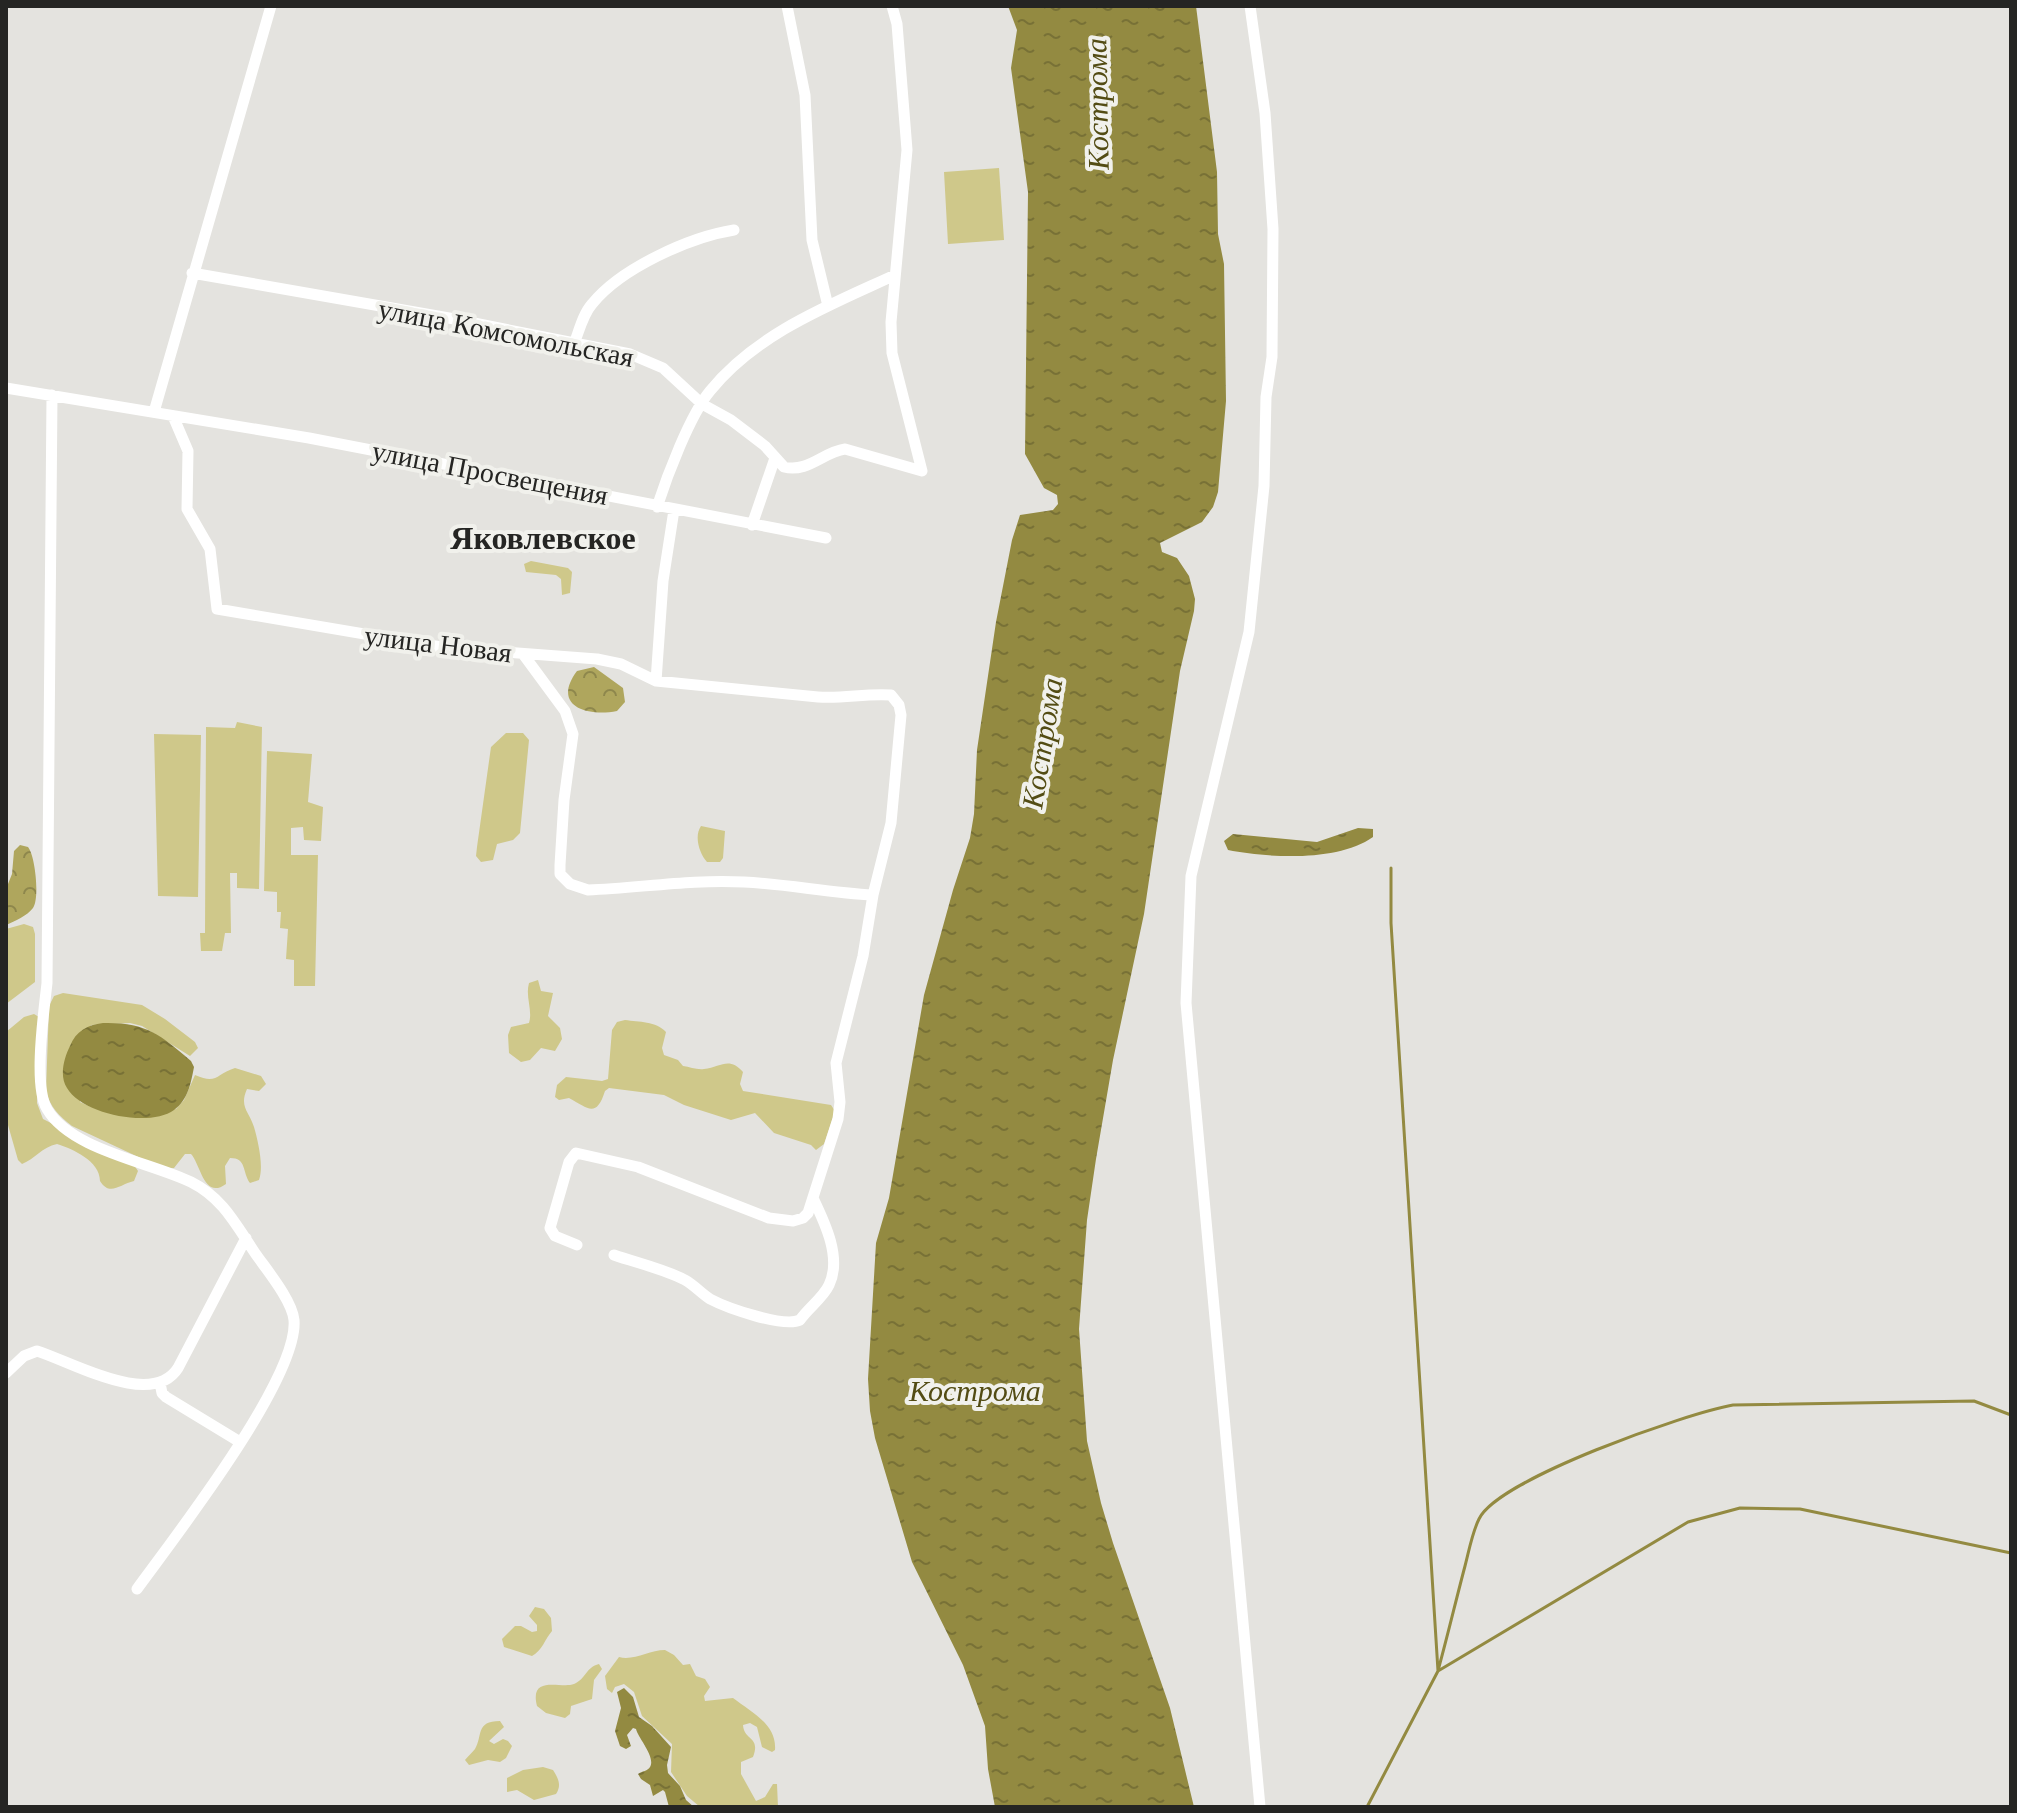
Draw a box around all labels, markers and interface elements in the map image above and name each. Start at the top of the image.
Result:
water label: Кострома [1079,38,1115,171]
street label: улица Комсомольская [376,293,636,373]
street label: улица Просвещения [369,435,611,511]
district label: Яковлевское [450,520,636,556]
street label: улица Новая [362,620,514,668]
water label: Кострома [1015,675,1069,812]
water label: Кострома [908,1374,1041,1407]

